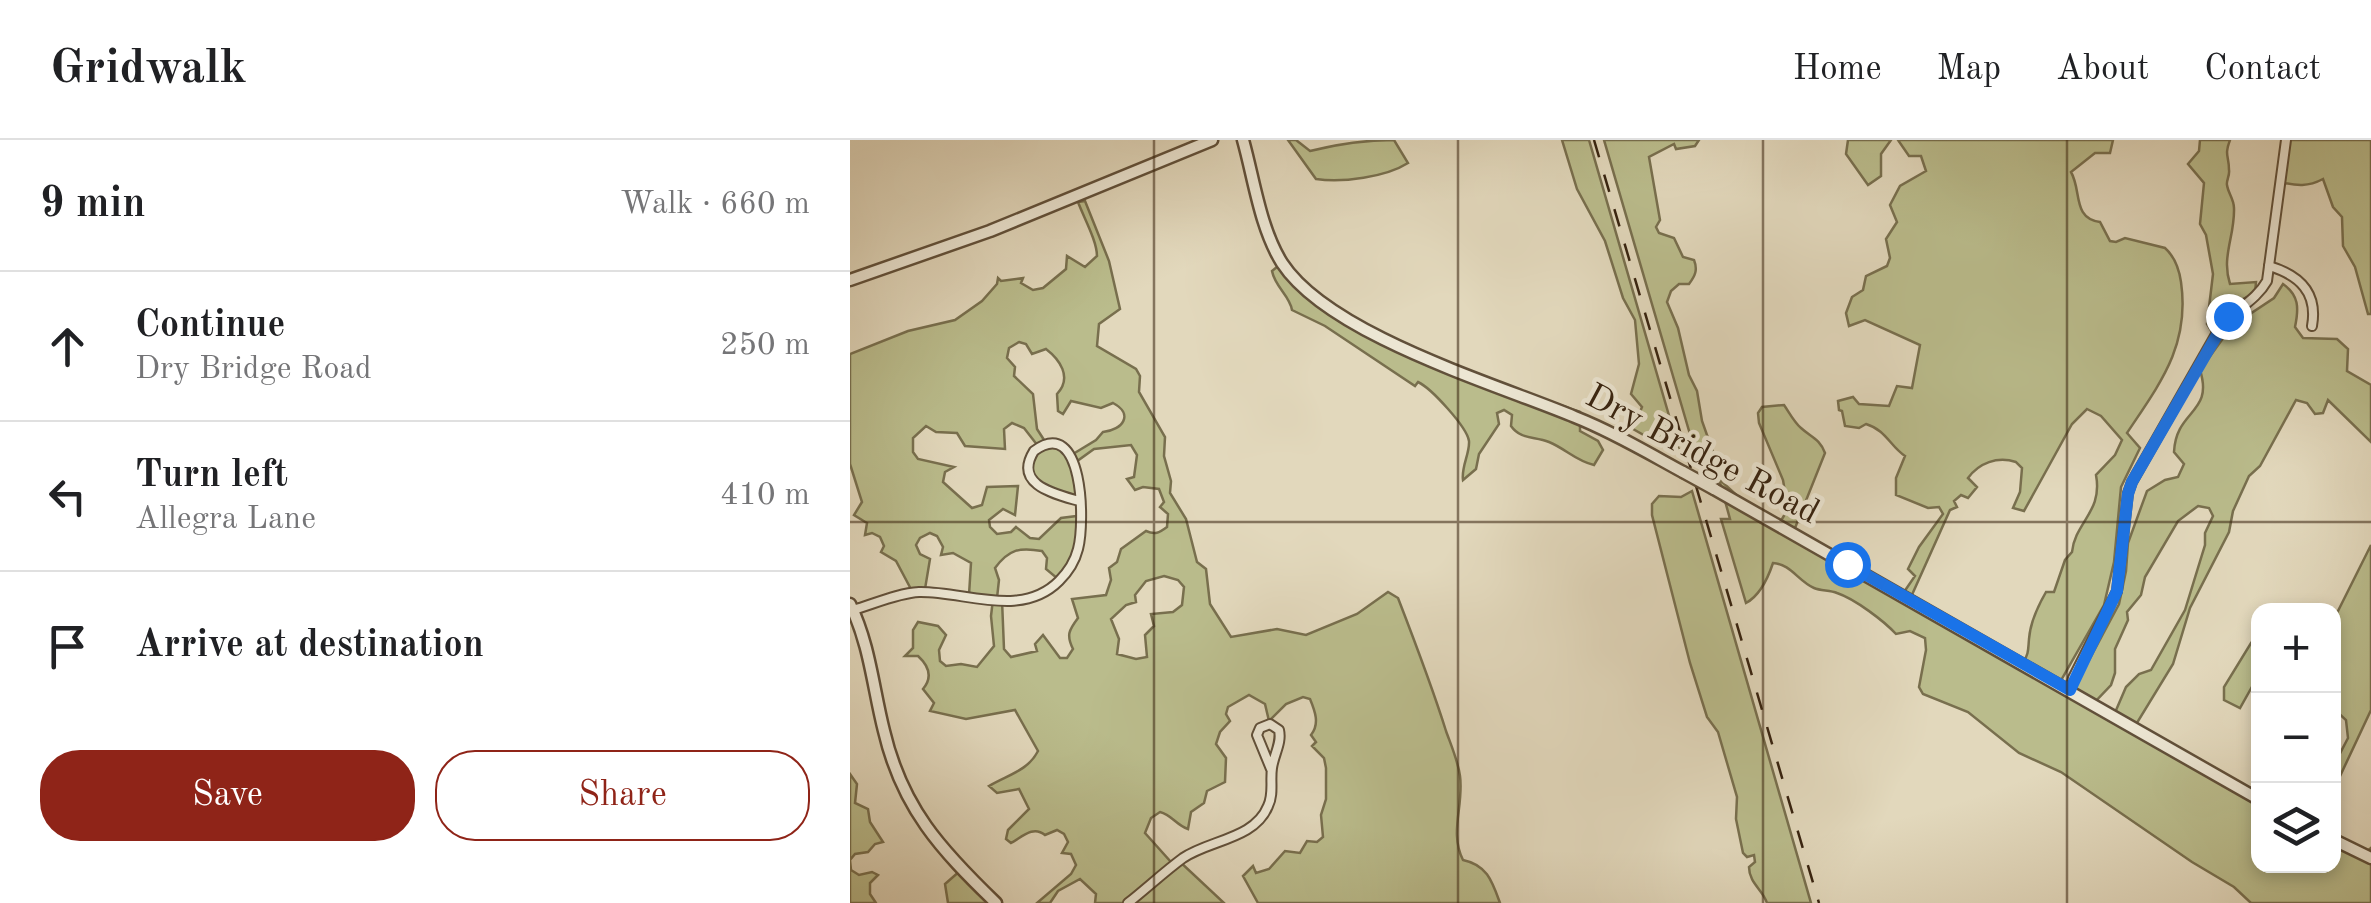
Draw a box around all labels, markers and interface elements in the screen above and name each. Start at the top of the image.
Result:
text: Gridwalk [50,45,247,93]
text: Home [1793,52,1882,87]
text: Map [1937,52,2001,87]
text: About [2056,52,2149,87]
text: Contact [2204,52,2321,87]
text: 9 min [40,184,146,226]
text: Walk · 660 m [620,189,810,221]
route end [2206,294,2252,340]
text: Continue [135,307,285,345]
icon: ahead [40,319,95,374]
text: 250 m [720,330,810,362]
text: Dry Bridge Road [135,354,372,386]
street label: Dry Bridge Road [1579,379,1825,531]
text: Turn left [135,457,288,495]
icon: left [40,469,95,524]
text: 410 m [720,480,810,512]
text: Allegra Lane [135,504,316,536]
route start [1825,542,1871,588]
map controls [2251,603,2341,873]
button: + [2251,603,2341,693]
icon: arrive [40,619,95,674]
text: Arrive at destination [135,627,484,665]
button: − [2251,693,2341,783]
button: Save [40,750,415,841]
button: Share [435,750,810,841]
button: layers [2251,783,2341,873]

